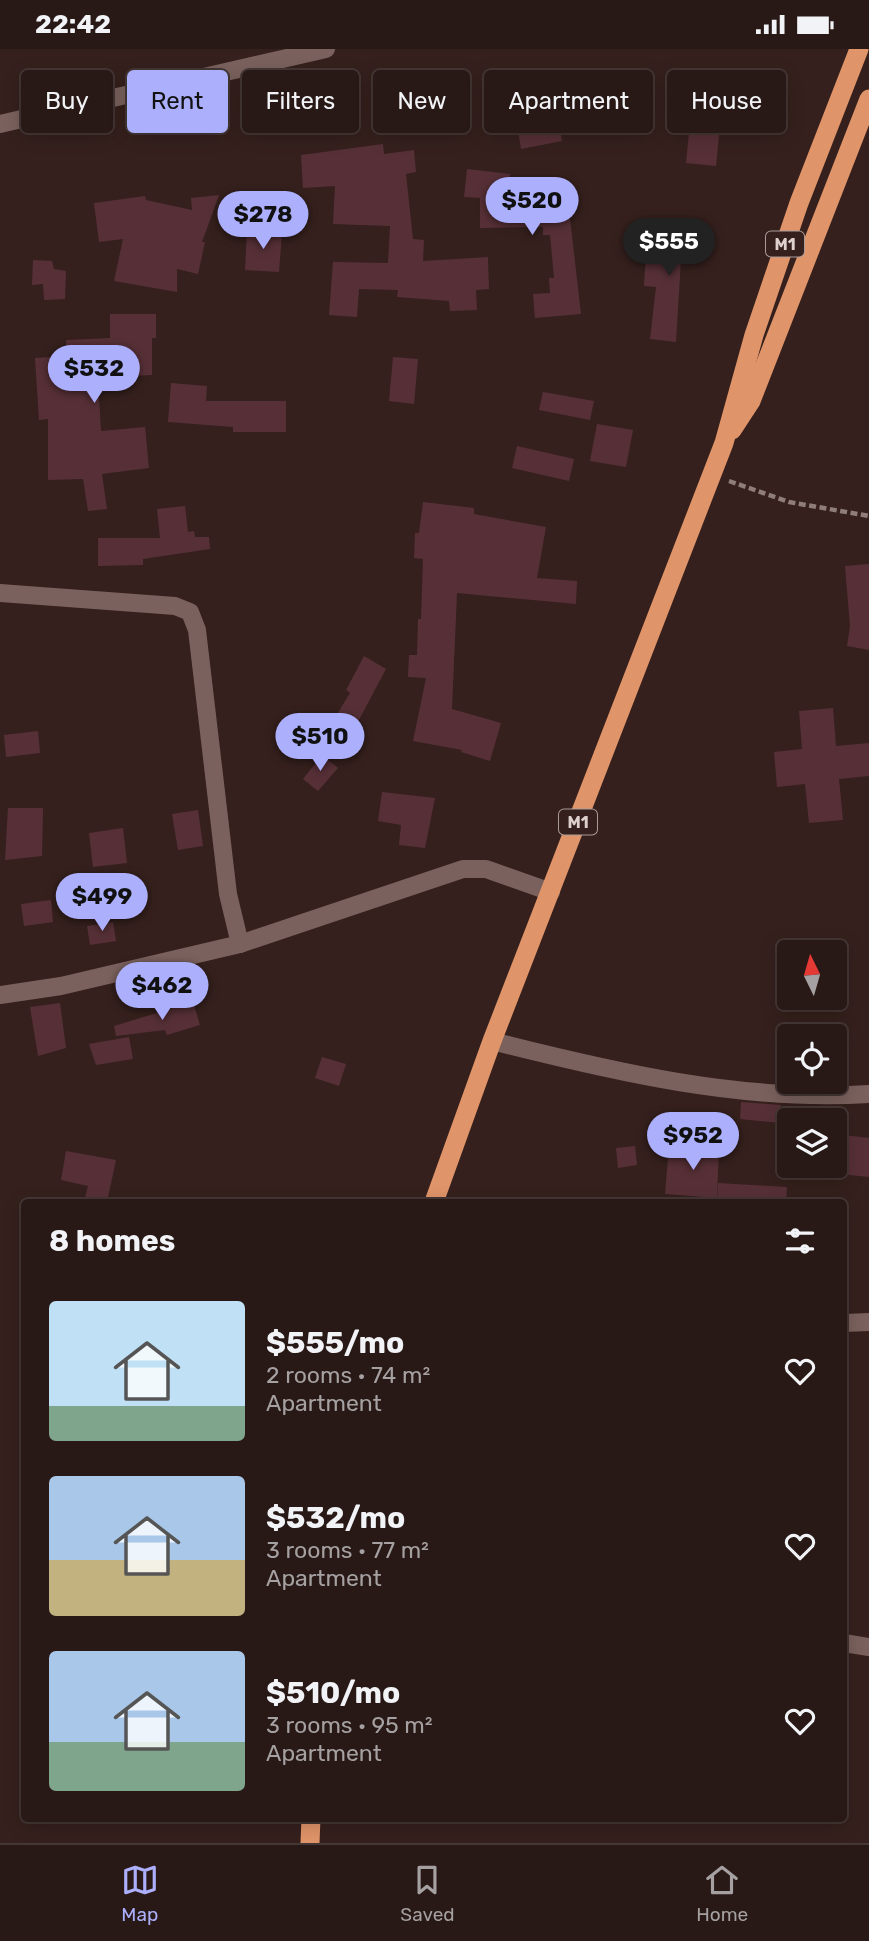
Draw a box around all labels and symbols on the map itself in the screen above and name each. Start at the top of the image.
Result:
pin: $520 [491,177,573,237]
pin: $278 [222,191,304,251]
pin: $555 [628,219,710,278]
road number: M1 [766,231,804,257]
pin: $532 [53,345,135,405]
pin: $510 [279,713,361,773]
road number: M1 [559,809,597,835]
pin: $499 [61,873,143,933]
north arrow [777,940,847,1010]
pin: $462 [121,963,203,1022]
pin: $952 [652,1113,734,1172]

